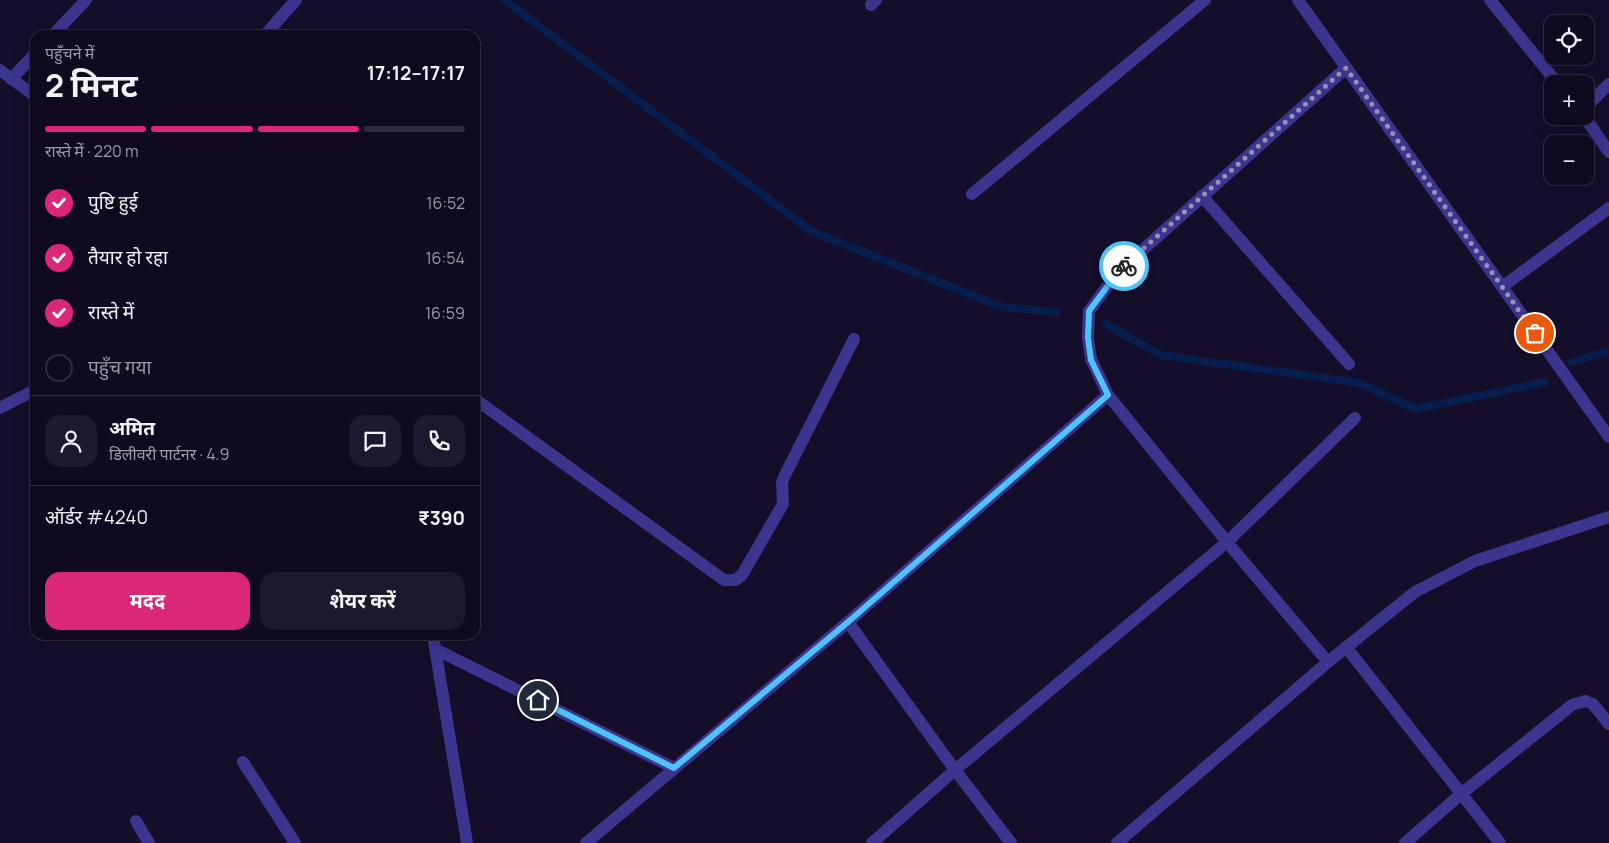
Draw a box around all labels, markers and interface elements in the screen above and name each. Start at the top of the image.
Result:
map controls [1544,15,1594,185]
button: locate [1544,15,1594,65]
text: पहुँचने में [45,42,94,64]
text: 17:12–17:17 [367,60,465,86]
text: 2 मिनट [45,63,138,107]
button: + [1544,75,1594,125]
button: − [1544,135,1594,185]
text: रास्ते में · 220 m [45,140,139,162]
icon: check [45,189,73,217]
text: पुष्टि हुई [88,189,138,215]
text: 16:52 [426,192,465,214]
courier [1099,241,1149,291]
icon: check [45,244,73,272]
text: तैयार हो रहा [88,244,168,270]
text: 16:54 [425,247,465,269]
icon: bike [1110,252,1138,280]
icon: check [45,299,73,327]
text: रास्ते में [88,299,134,325]
text: 16:59 [425,302,465,324]
pin [1514,312,1556,354]
icon: bag [1521,319,1549,347]
text: पहुँच गया [88,354,151,380]
button: person [45,415,97,467]
text: अमित [109,415,155,441]
button: chat [349,415,401,467]
button: phone [413,415,465,467]
text: डिलीवरी पार्टनर · 4.9 [109,443,229,465]
text: ऑर्डर #4240 [45,504,148,530]
text: ₹390 [418,505,465,531]
button: मदद [45,572,250,630]
button: शेयर करें [260,572,465,630]
pin [517,679,559,721]
icon: home [524,686,552,714]

